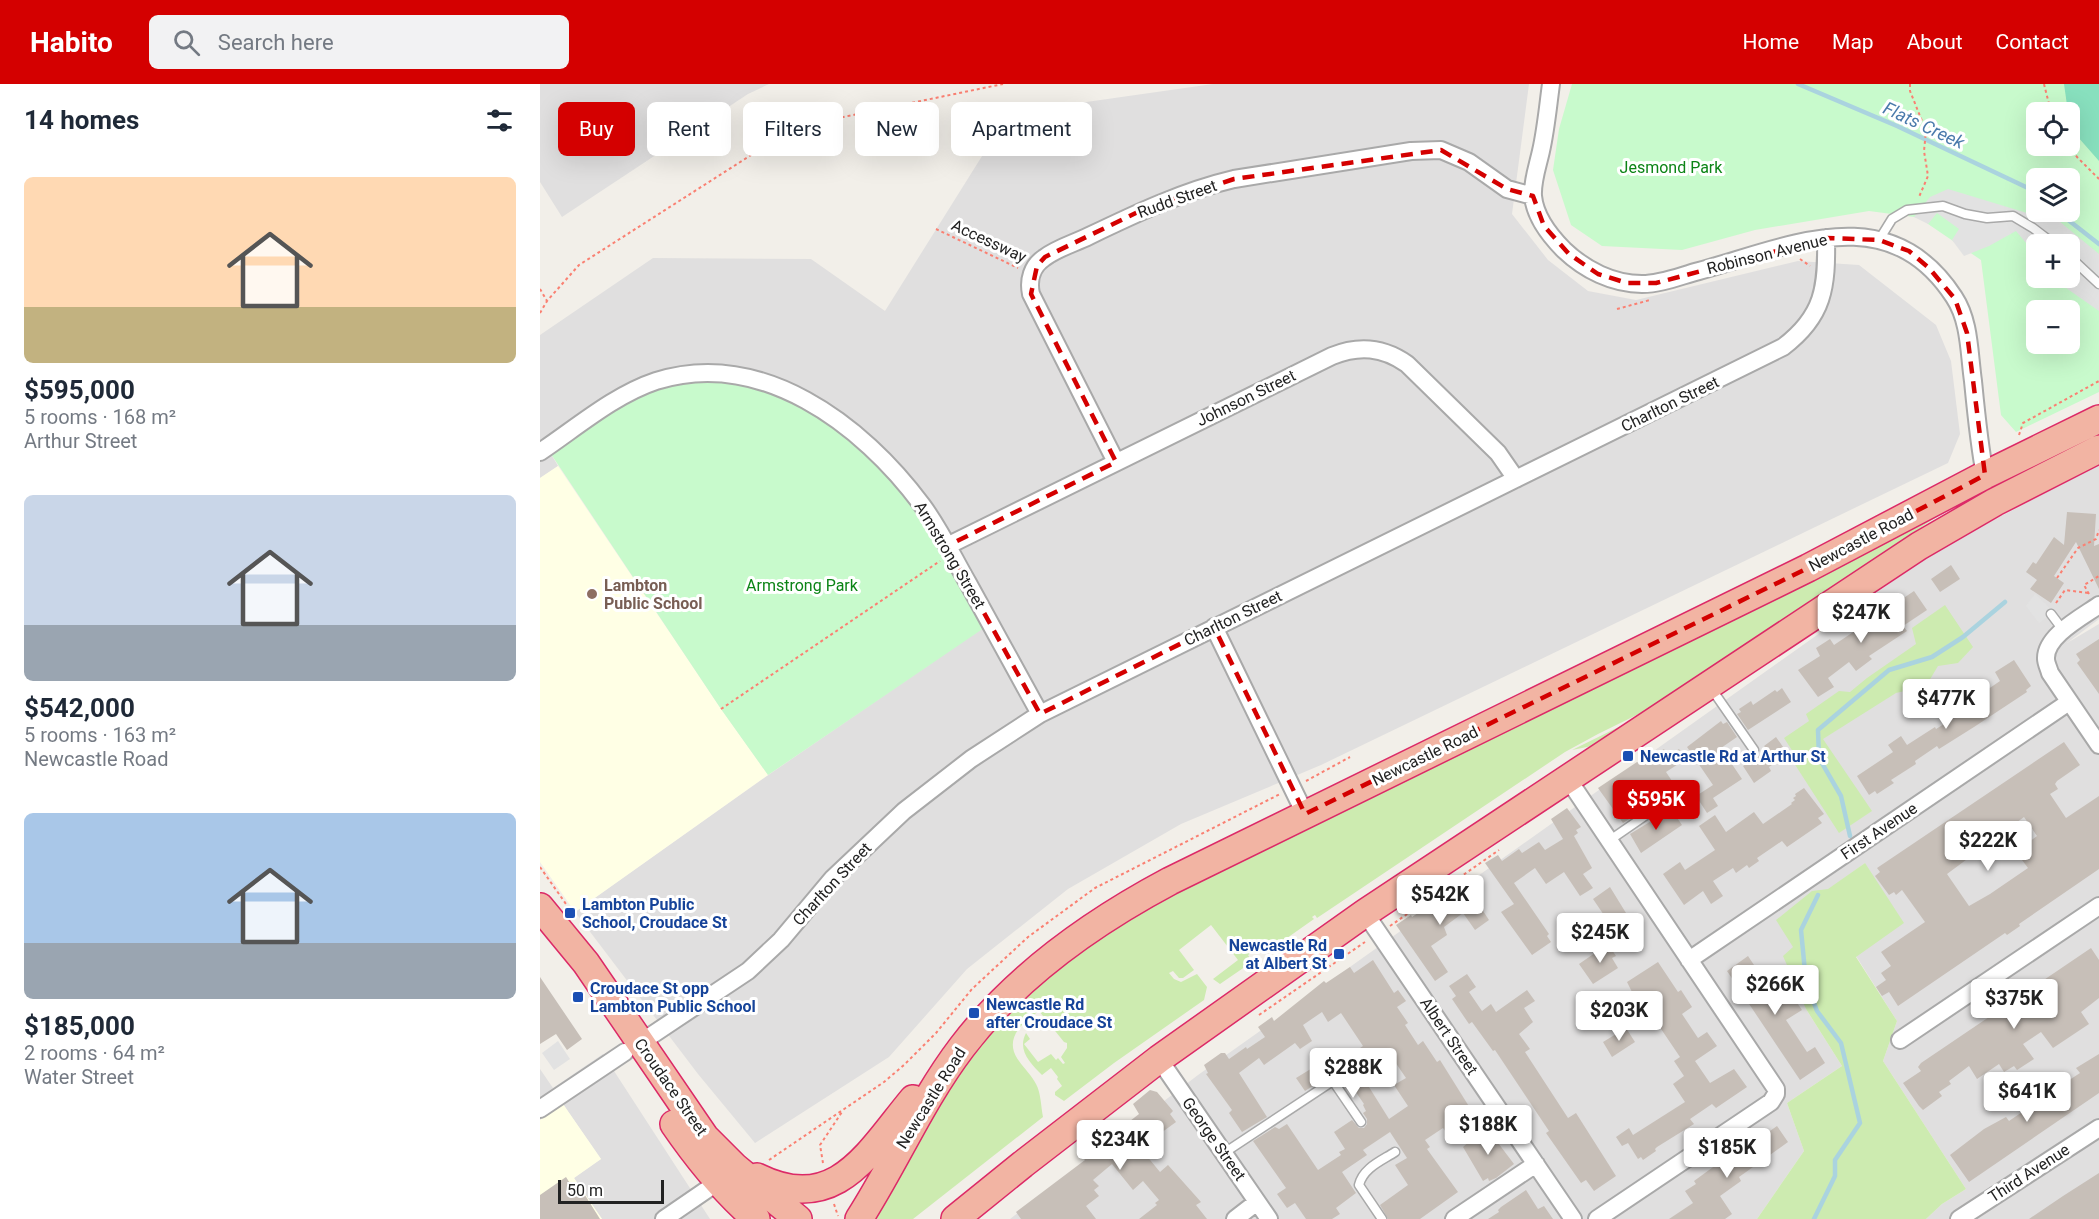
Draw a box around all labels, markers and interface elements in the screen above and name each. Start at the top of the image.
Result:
search box [149,15,569,69]
text: Habito [30,26,113,59]
icon: search [170,26,203,59]
text: Search here [218,30,334,55]
text: Home [1743,30,1799,54]
text: Map [1832,30,1874,54]
text: About [1907,30,1963,54]
text: Contact [1996,30,2069,54]
water label: Flats Creek [1880,97,1969,153]
chip: Buy [558,102,635,156]
chip: Rent [647,102,731,156]
chip: Filters [743,102,843,156]
chip: New [855,102,939,156]
chip: Apartment [951,102,1092,156]
map controls [2026,102,2080,354]
button: locate [2026,102,2080,156]
icon: filters [483,104,516,137]
text: 14 homes [24,105,139,135]
park label: Jesmond Park [1620,158,1723,177]
button: layers [2026,168,2080,222]
street label: Rudd Street [1135,176,1219,222]
street label: Accessway [949,215,1030,267]
icon: home [216,216,324,324]
street label: Robinson Avenue [1705,230,1829,278]
button: + [2026,234,2080,288]
button: − [2026,300,2080,354]
street label: Johnson Street [1193,366,1299,430]
street label: Charlton Street [1618,372,1722,436]
text: $595,000 [24,375,135,405]
text: 5 rooms · 168 m² [24,405,176,429]
text: Arthur Street [24,429,137,453]
street label: Armstrong Street [910,498,990,612]
street label: Newcastle Road [1806,504,1916,576]
icon: home [216,534,324,642]
place label: Lambton Public School [604,576,703,613]
park label: Armstrong Park [746,576,859,595]
street label: Charlton Street [1181,586,1285,650]
marker: Lambton Public School [585,587,599,601]
pin: $247K [1819,593,1903,644]
text: $247K [1832,600,1890,624]
pin: $477K [1904,679,1988,730]
text: $477K [1917,686,1975,710]
text: $542,000 [24,693,135,723]
street label: Newcastle Road [1369,722,1481,790]
text: 5 rooms · 163 m² [24,723,176,747]
text: Newcastle Road [24,747,168,771]
place label: Newcastle Rd at Arthur St [1640,747,1826,766]
marker: Newcastle Rd at Arthur St [1621,749,1635,763]
pin: $595K [1614,780,1698,831]
text: $595K [1627,787,1685,811]
street label: First Avenue [1837,799,1921,863]
pin: $222K [1946,821,2030,872]
text: $222K [1959,828,2017,852]
street label: Charlton Street [789,839,875,929]
icon: home [216,852,324,960]
pin: $542K [1398,875,1482,926]
text: $542K [1411,882,1469,906]
place label: Lambton Public School, Croudace St [582,895,728,932]
marker: Lambton Public School, Croudace St [563,906,577,920]
pin: $245K [1558,913,1642,964]
text: $245K [1571,920,1629,944]
place label: Newcastle Rd at Albert St [1229,936,1328,973]
marker: Newcastle Rd at Albert St [1332,947,1346,961]
pin: $266K [1733,965,1817,1016]
text: $266K [1746,972,1804,996]
place label: Croudace St opp Lambton Public School [590,979,756,1016]
pin: $375K [1972,979,2056,1030]
text: $375K [1985,986,2043,1010]
marker: Croudace St opp Lambton Public School [571,990,585,1004]
pin: $203K [1577,991,1661,1042]
street label: Albert Street [1416,994,1482,1078]
place label: Newcastle Rd after Croudace St [986,995,1113,1032]
text: $203K [1590,998,1648,1022]
marker: Newcastle Rd after Croudace St [967,1006,981,1020]
text: $185,000 [24,1011,135,1041]
street label: Croudace Street [630,1035,712,1139]
text: 2 rooms · 64 m² [24,1041,165,1065]
street label: Newcastle Road [892,1044,970,1152]
pin: $288K [1311,1048,1395,1099]
text: $288K [1324,1055,1382,1079]
text: Water Street [24,1065,134,1089]
pin: $641K [1985,1072,2069,1123]
text: $641K [1998,1079,2056,1103]
street label: George Street [1178,1094,1250,1184]
pin: $188K [1446,1105,1530,1156]
text: $188K [1459,1112,1517,1136]
pin: $234K [1078,1120,1162,1171]
text: $234K [1091,1127,1149,1151]
pin: $185K [1685,1128,1769,1179]
text: $185K [1698,1135,1756,1159]
street label: Third Avenue [1985,1140,2073,1206]
scale bar [558,1177,664,1204]
text: 50 m [567,1181,603,1200]

